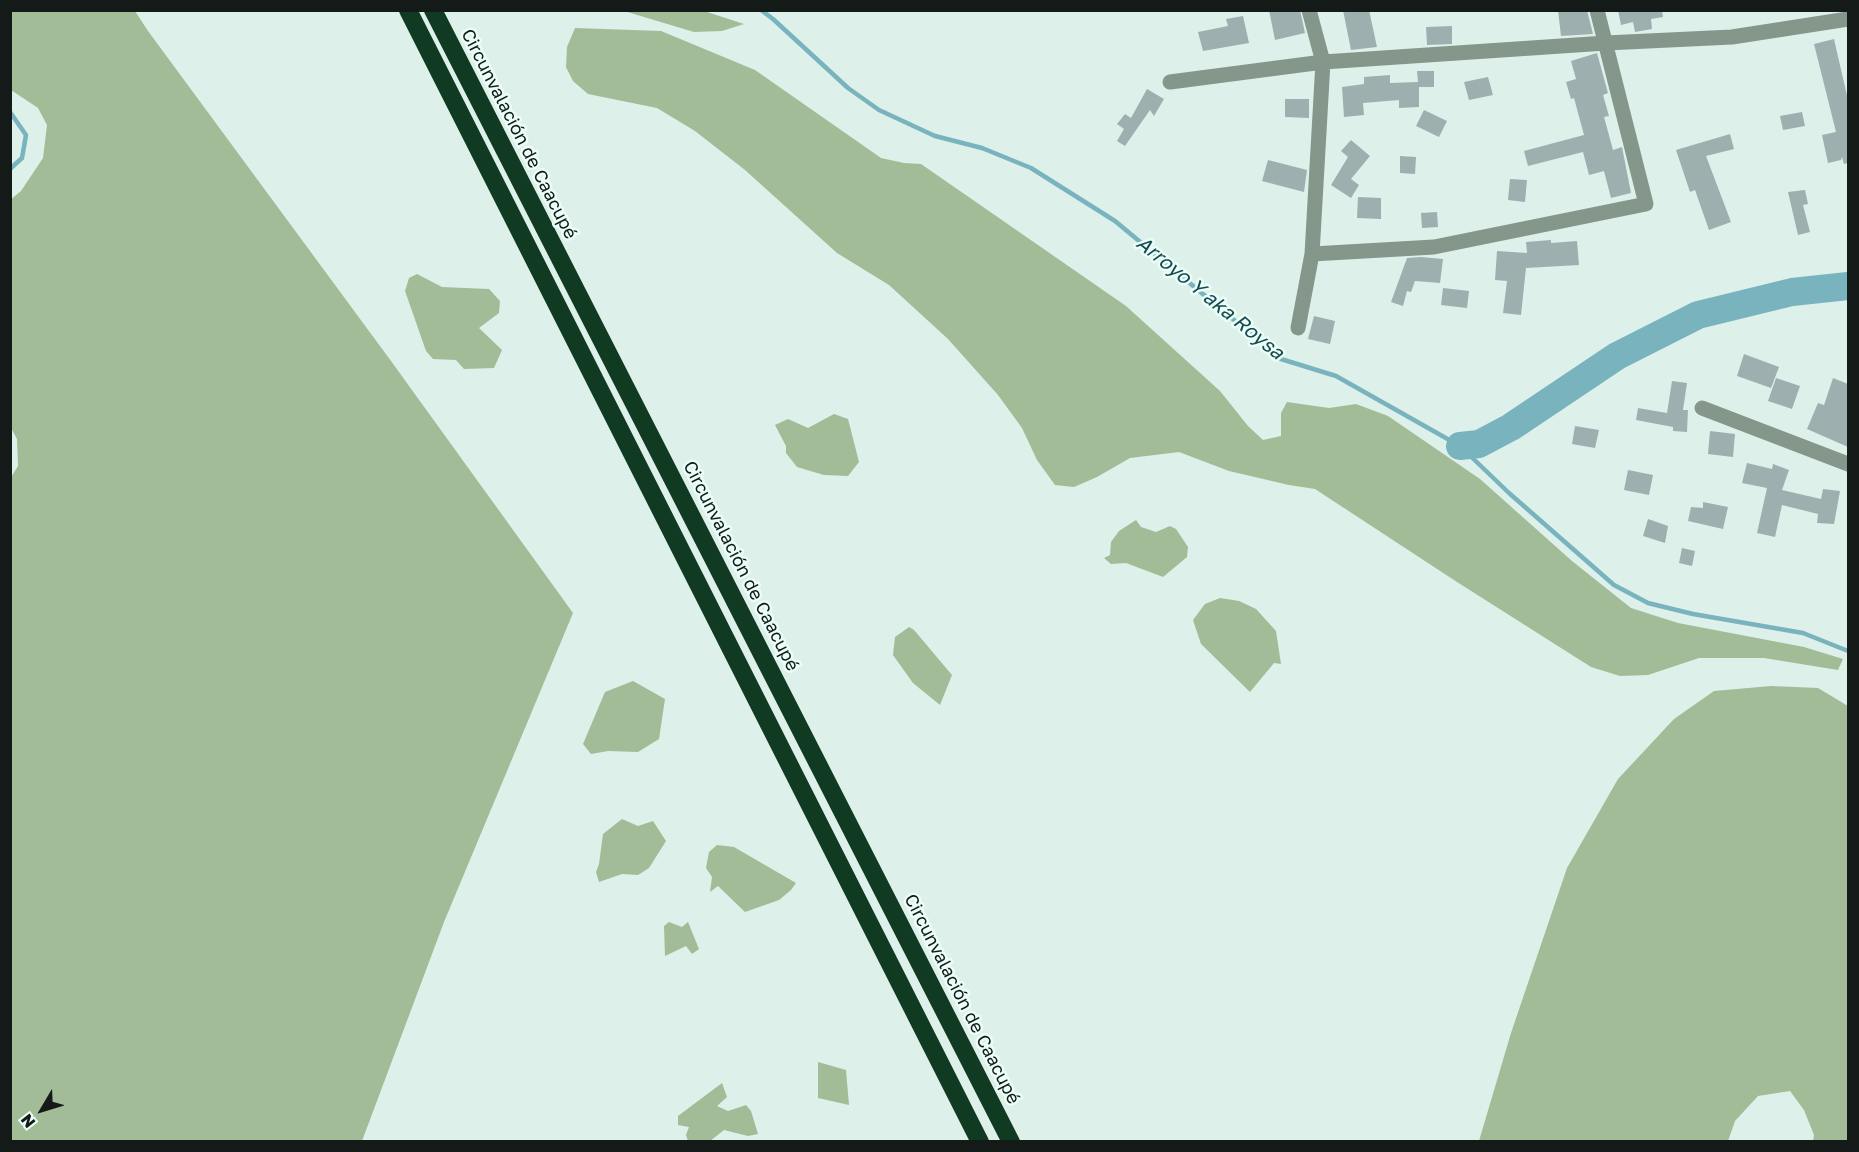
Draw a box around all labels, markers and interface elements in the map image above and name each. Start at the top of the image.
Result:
street label: Circunvalación de Caacupé [457,25,581,243]
water label: Arroyo Y aka Roysa [1131,231,1289,365]
street label: Circunvalación de Caacupé [679,457,803,675]
street label: Circunvalación de Caacupé [900,890,1024,1108]
north arrow [12,1080,72,1140]
text: N [16,1110,39,1132]

